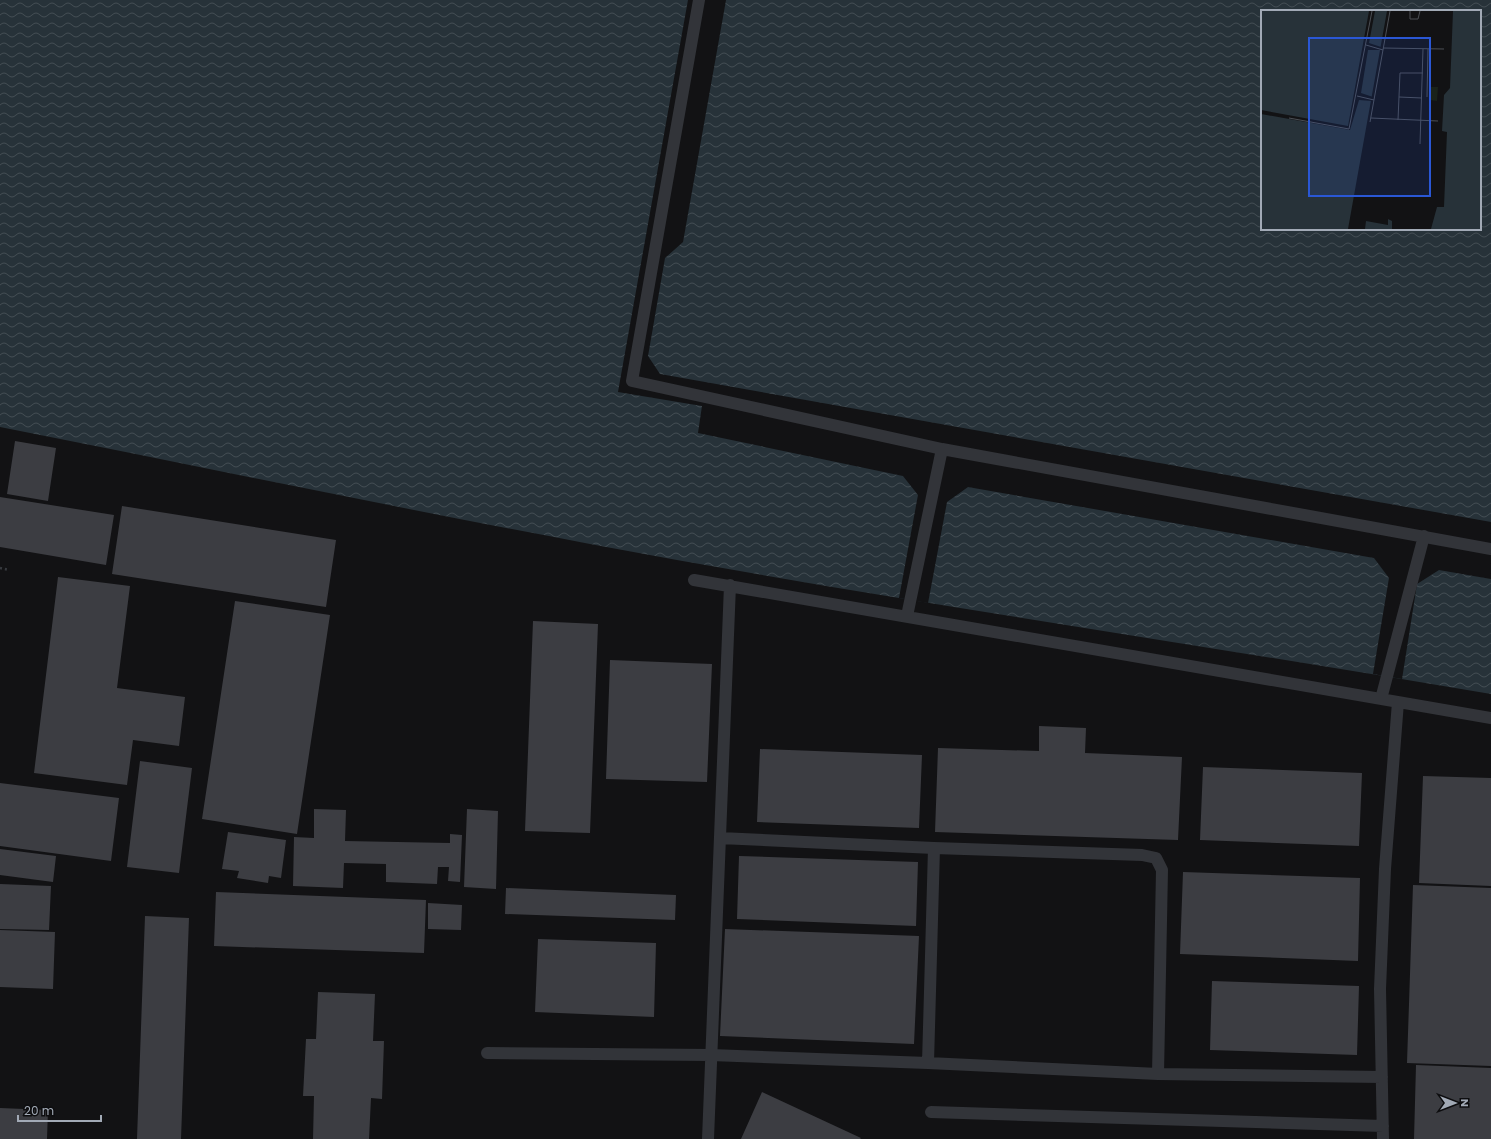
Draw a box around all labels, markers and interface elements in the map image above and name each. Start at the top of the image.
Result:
inset map [1261,10,1481,230]
north arrow [1435,1083,1475,1123]
scale bar [18,1097,101,1123]
text: N [1457,1099,1473,1107]
text: 20 m [24,1102,54,1119]

